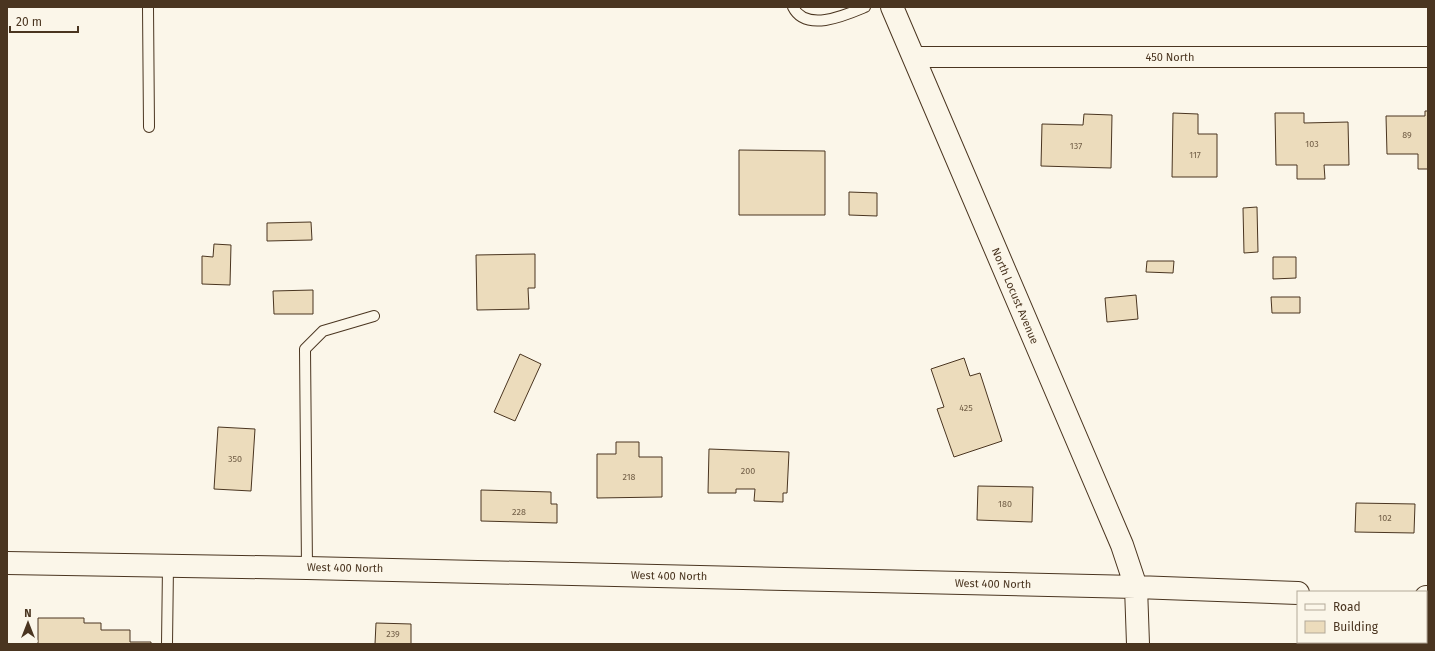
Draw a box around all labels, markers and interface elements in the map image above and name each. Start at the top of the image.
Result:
scale bar [10,8,78,34]
text: 20 m [16,15,42,29]
street label: 450 North [1146,51,1194,64]
house number: 89 [1402,130,1412,140]
house number: 103 [1305,139,1319,149]
house number: 137 [1070,141,1082,151]
house number: 117 [1189,150,1201,160]
street label: North Locust Avenue [989,246,1041,346]
house number: 425 [959,403,973,413]
house number: 350 [228,454,242,464]
house number: 200 [741,466,755,476]
house number: 218 [622,472,636,482]
house number: 180 [998,499,1012,509]
house number: 228 [512,507,526,517]
house number: 102 [1378,513,1392,523]
street label: West 400 North [307,561,383,575]
street label: West 400 North [631,569,707,583]
street label: West 400 North [955,577,1031,591]
legend [1297,591,1427,643]
text: Road [1333,600,1361,614]
north arrow [8,603,48,643]
text: N [24,607,32,620]
text: Building [1333,620,1379,634]
house number: 239 [386,629,400,639]

